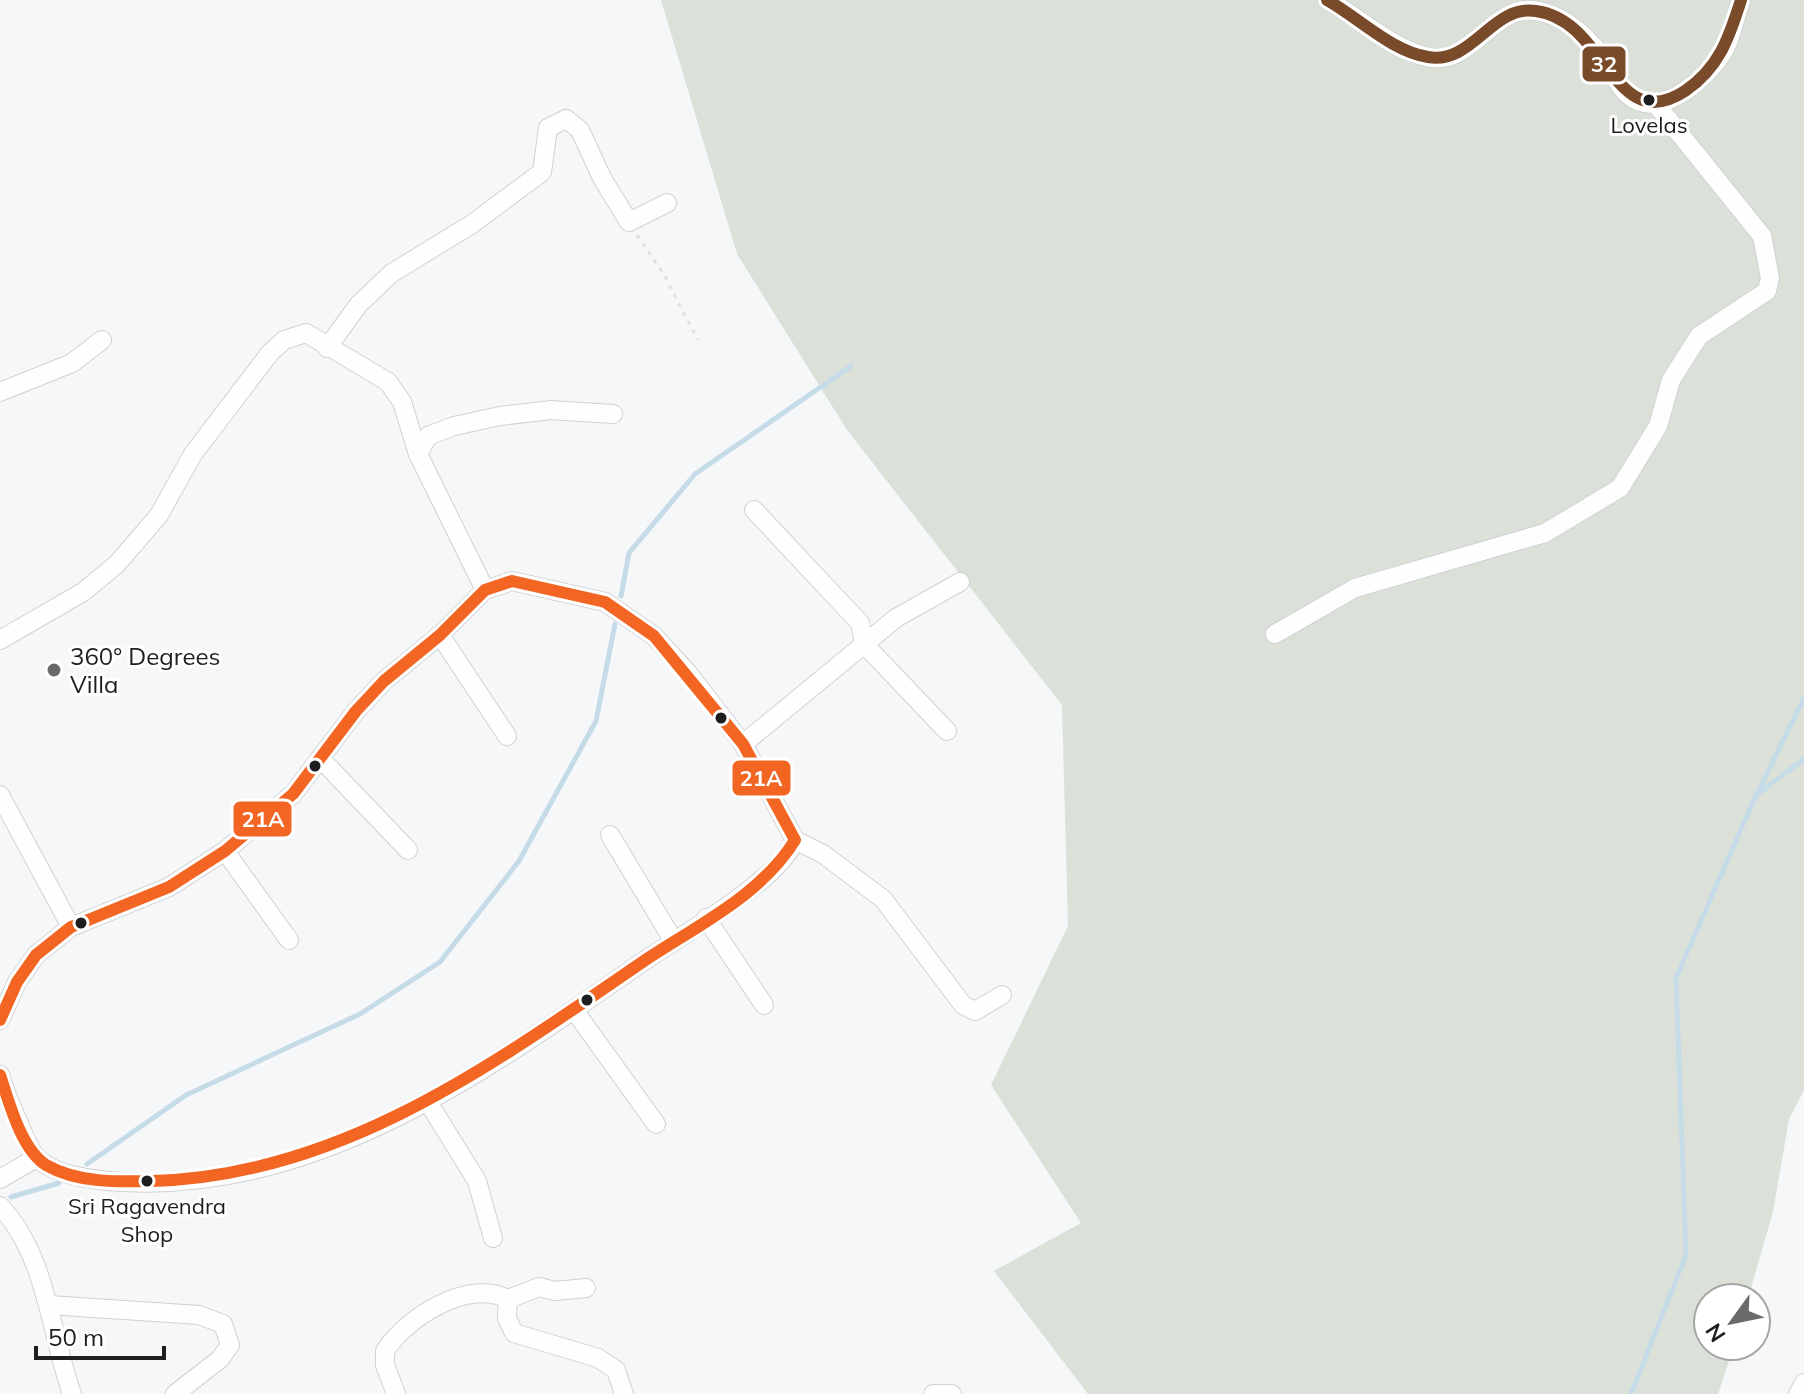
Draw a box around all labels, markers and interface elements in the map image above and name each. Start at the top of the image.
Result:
line badge: 32 [1581,45,1627,83]
text: 32 [1591,50,1617,78]
marker: Lovelas [1641,92,1657,108]
place label: Lovelas [1610,111,1688,139]
place label: 360° Degrees Villa [70,641,220,699]
marker: 360° Degrees Villa [45,661,63,679]
unlabelled marker [713,710,729,726]
unlabelled marker [307,758,323,774]
line badge: 21A [731,759,792,797]
text: 21A [740,764,783,792]
line badge: 21A [232,800,293,838]
text: 21A [242,805,285,833]
unlabelled marker [73,915,89,931]
unlabelled marker [579,992,595,1008]
marker: Sri Ragavendra Shop [139,1173,155,1189]
place label: Sri Ragavendra Shop [68,1192,226,1248]
north arrow [1692,1282,1772,1362]
scale bar [36,1310,164,1360]
text: N [1699,1318,1731,1347]
text: 50 m [48,1322,104,1352]

